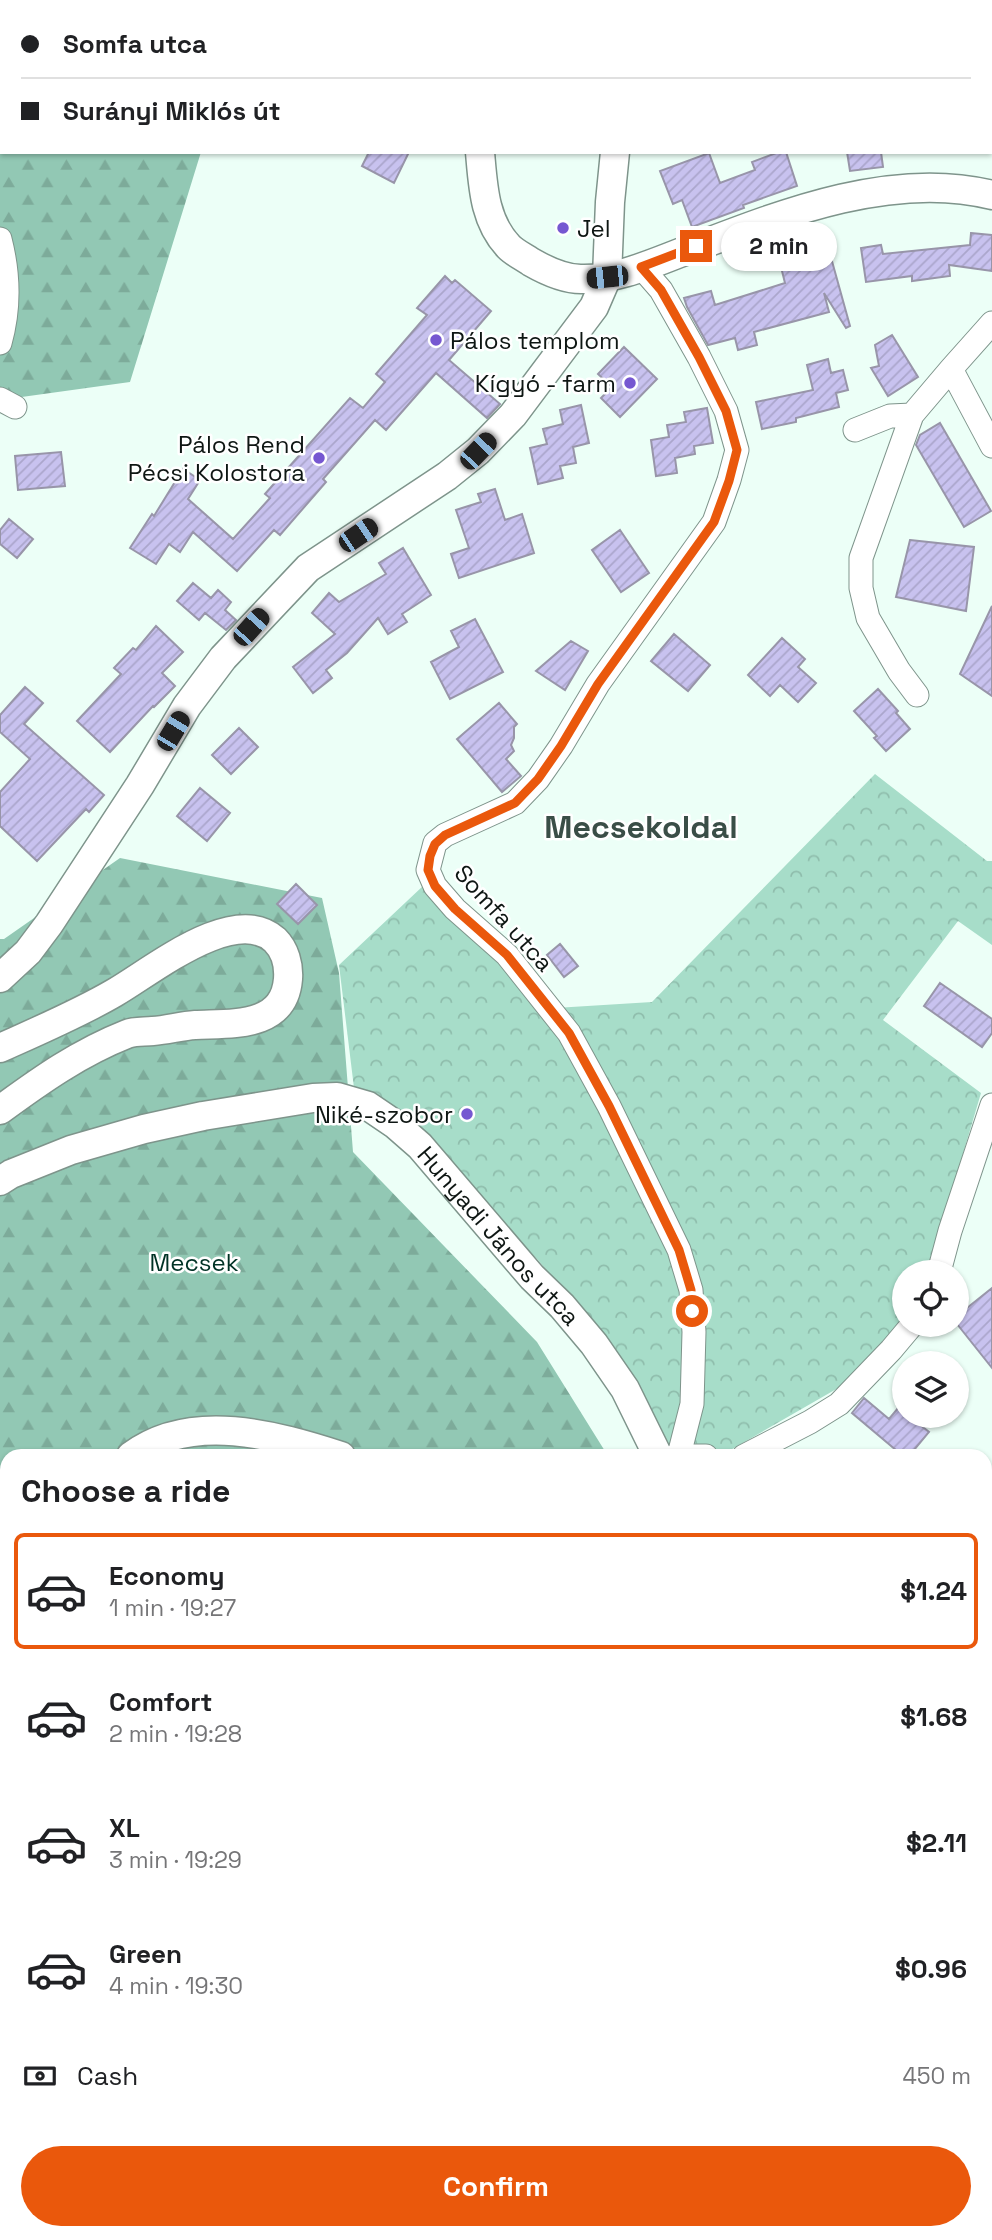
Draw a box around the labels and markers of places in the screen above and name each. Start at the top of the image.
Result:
place label: Jel [577,213,611,244]
marker: Jel [555,220,571,236]
place label: Pálos templom [450,325,620,356]
marker: Pálos templom [428,332,444,348]
place label: Kígyó - farm [475,368,616,399]
marker: Kígyó - farm [622,375,638,391]
place label: Pálos Rend Pécsi Kolostora [128,429,305,488]
marker: Pálos Rend Pécsi Kolostora [311,450,327,466]
place label: Niké-szobor [315,1099,453,1130]
marker: Niké-szobor [459,1106,475,1122]

